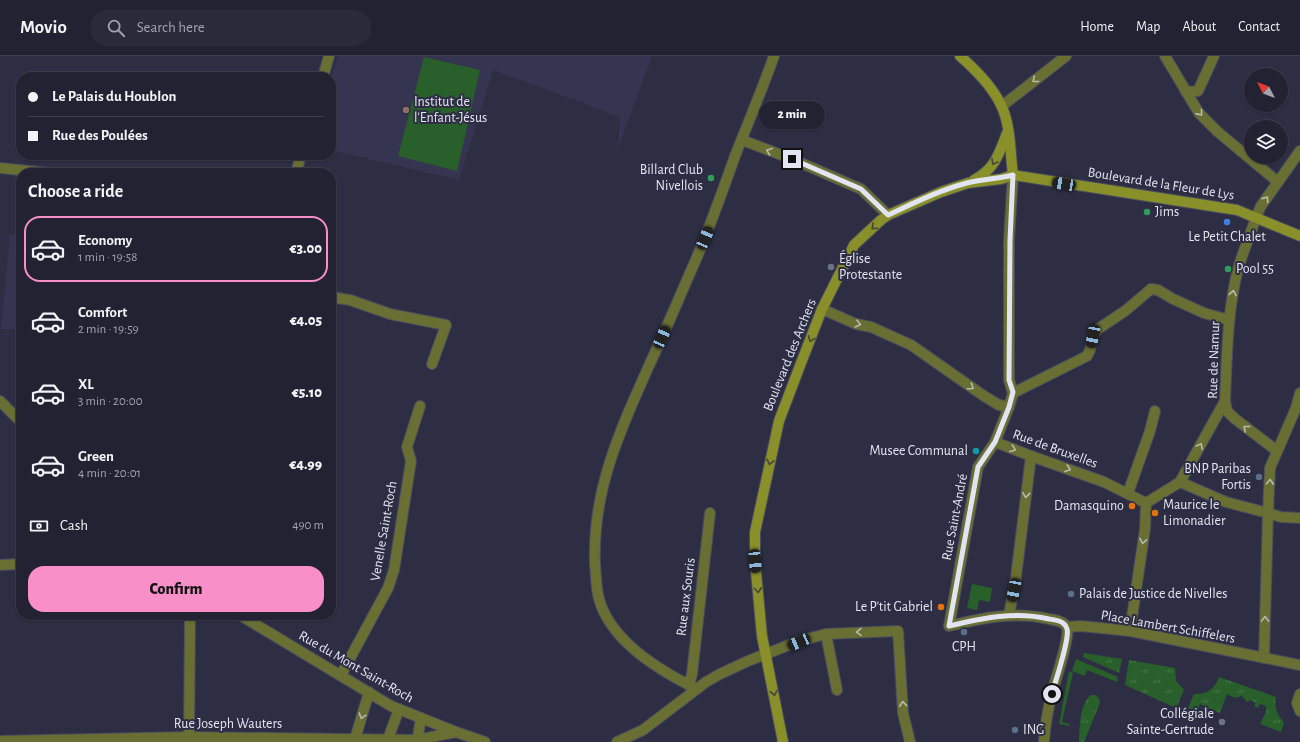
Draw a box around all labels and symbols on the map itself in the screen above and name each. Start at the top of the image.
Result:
north arrow [1244,68,1288,112]
one-way arrow [1033,76,1040,83]
place label: Institut de l'Enfant-Jésus [414,95,487,125]
callout: 2 min [759,101,825,129]
marker: Institut de l'Enfant-Jésus [401,105,411,115]
one-way arrow [1195,109,1202,116]
one-way arrow [766,147,773,155]
route end [783,150,801,168]
one-way arrow [991,158,998,165]
place label: Billard Club Nivellois [640,163,703,193]
street label: Boulevard de la Fleur de Lys [1087,166,1235,202]
marker: Billard Club Nivellois [706,173,716,183]
car [1051,176,1077,192]
one-way arrow [1261,196,1268,203]
place label: Jims [1155,205,1179,219]
marker: Jims [1142,207,1152,217]
marker: Le Petit Chalet [1222,217,1232,227]
one-way arrow [871,222,878,229]
car [695,225,715,251]
place label: Le Petit Chalet [1188,230,1266,244]
place label: Église Protestante [839,249,902,282]
marker: Église Protestante [826,262,836,272]
place label: Pool 55 [1236,262,1274,276]
marker: Pool 55 [1223,264,1233,274]
one-way arrow [1229,290,1237,296]
street label: Boulevard des Archers [761,297,819,413]
one-way arrow [855,319,862,328]
street label: Rue de Namur [1206,320,1222,399]
car [1085,323,1101,349]
car [652,324,672,350]
one-way arrow [807,335,815,342]
one-way arrow [967,382,974,390]
one-way arrow [1244,425,1251,432]
street label: Rue de Bruxelles [1011,427,1099,471]
one-way arrow [1195,443,1202,450]
place label: Musee Communal [870,444,968,458]
one-way arrow [1009,444,1017,452]
marker: Musee Communal [971,446,981,456]
one-way arrow [766,458,774,465]
place label: BNP Paribas Fortis [1184,462,1251,492]
one-way arrow [1065,464,1072,473]
street label: Rue Saint-André [940,472,970,562]
marker: BNP Paribas Fortis [1254,472,1264,482]
one-way arrow [1265,479,1274,485]
street label: Venelle Saint-Roch [368,480,400,582]
one-way arrow [1022,491,1031,498]
place label: Maurice le Limonadier [1163,498,1226,528]
place label: Damasquino [1054,499,1124,513]
marker: Damasquino [1127,501,1137,511]
marker: Maurice le Limonadier [1150,508,1160,518]
one-way arrow [1139,538,1148,544]
car [748,549,762,573]
street label: Rue aux Souris [674,557,698,637]
car [1006,577,1022,603]
one-way arrow [753,587,762,593]
place label: Palais de Justice de Nivelles [1079,587,1227,601]
marker: Palais de Justice de Nivelles [1066,589,1076,599]
place label: Le P'tit Gabriel [855,600,933,614]
marker: Le P'tit Gabriel [936,602,946,612]
street label: Place Lambert Schiffelers [1100,608,1236,646]
one-way arrow [1260,616,1269,622]
marker: CPH [959,627,969,637]
street label: Rue du Mont Saint-Roch [296,628,416,706]
one-way arrow [856,628,862,636]
car [786,632,812,652]
place label: CPH [952,640,976,654]
route start [1043,685,1061,703]
one-way arrow [770,690,778,696]
one-way arrow [898,701,907,707]
place label: Collégiale Sainte-Gertrude [1127,707,1214,737]
one-way arrow [358,712,367,719]
street label: Rue Joseph Wauters [174,717,282,731]
marker: Collégiale Sainte-Gertrude [1217,717,1227,727]
place label: ING [1023,723,1044,737]
marker: ING [1010,725,1020,735]

